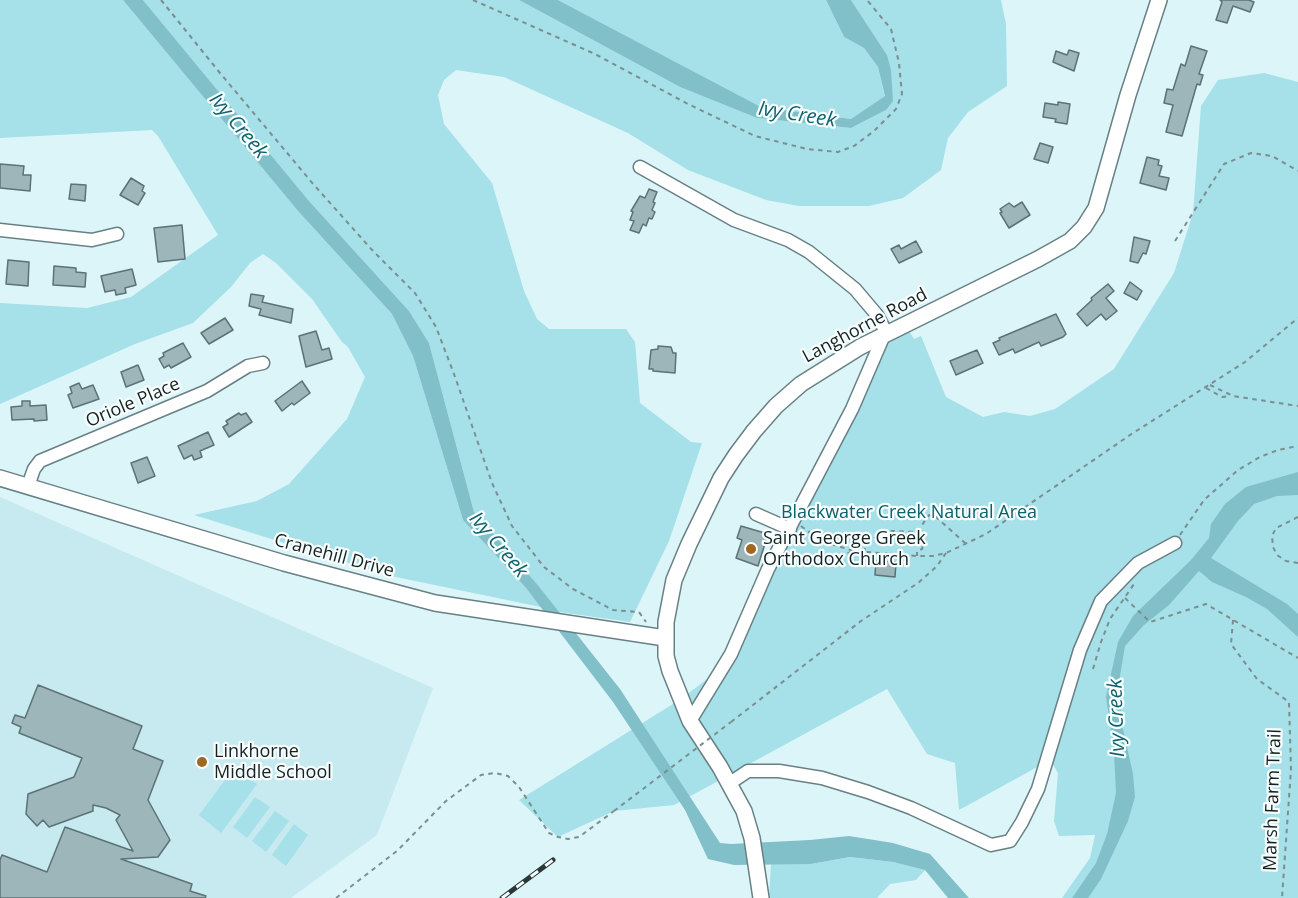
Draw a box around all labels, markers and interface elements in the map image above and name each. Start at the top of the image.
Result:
water label: Ivy Creek [204,88,272,164]
water label: Ivy Creek [756,97,838,133]
street label: Langhorne Road [799,284,931,368]
street label: Oriole Place [83,373,183,433]
park label: Blackwater Creek Natural Area [781,502,1037,524]
water label: Ivy Creek [464,507,532,583]
place label: Saint George Greek Orthodox Church [763,528,926,570]
street label: Cranehill Drive [272,530,396,582]
marker: Saint George Greek Orthodox Church [744,542,758,556]
water label: Ivy Creek [1104,678,1130,758]
street label: Marsh Farm Trail [1260,729,1286,871]
place label: Linkhorne Middle School [214,741,332,783]
marker: Linkhorne Middle School [195,755,209,769]

